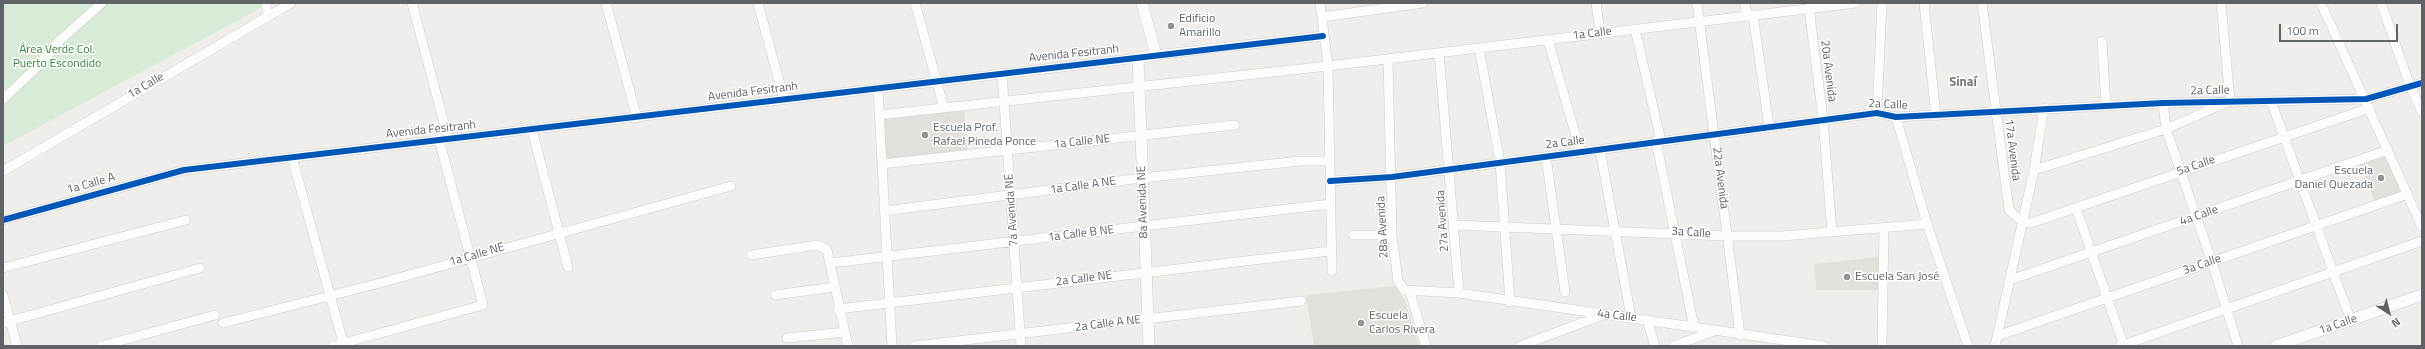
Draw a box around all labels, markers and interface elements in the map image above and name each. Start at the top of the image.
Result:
place label: Edificio Amarillo [1179,12,1221,40]
scale bar [2281,16,2400,42]
marker: Edificio Amarillo [1166,21,1176,31]
text: 100 m [2286,21,2319,40]
street label: 1a Calle [1572,24,1612,44]
street label: 20a Avenida [1817,39,1839,103]
street label: Avenida Fesitranh [1028,42,1120,66]
park label: Área Verde Col. Puerto Escondido [13,43,101,71]
street label: 1a Calle [125,70,167,102]
district label: Sinaí [1949,75,1977,91]
street label: Avenida Fesitranh [707,79,799,105]
street label: 2a Calle [2190,83,2230,99]
street label: 2a Calle [1868,97,1908,113]
street label: Avenida Fesitranh [385,118,477,142]
street label: 17a Avenida [2001,118,2023,182]
place label: Escuela Prof. Rafael Pineda Ponce [933,121,1036,149]
marker: Escuela Prof. Rafael Pineda Ponce [920,130,930,140]
street label: 1a Calle NE [1053,132,1111,152]
street label: 2a Calle [1545,133,1585,153]
street label: 22a Avenida [1709,146,1731,210]
street label: 5a Calle [2175,153,2217,179]
place label: Escuela Daniel Quezada [2295,164,2373,192]
street label: 8a Avenida NE [1135,165,1151,239]
street label: 1a Calle A [65,170,117,198]
street label: 7a Avenida NE [1002,173,1022,247]
marker: Escuela Daniel Quezada [2376,173,2386,183]
street label: 1a Calle A NE [1049,174,1117,198]
street label: 27a Avenida [1434,189,1452,253]
street label: 28a Avenida [1374,196,1392,258]
street label: 4a Calle [2178,203,2220,229]
street label: 1a Calle B NE [1047,223,1115,245]
street label: 3a Calle [1671,224,1711,242]
street label: 1a Calle NE [448,240,506,270]
street label: 3a Calle [2181,252,2223,278]
street label: 2a Calle NE [1055,268,1113,290]
place label: Escuela San José [1855,270,1939,284]
marker: Escuela San José [1842,272,1852,282]
north arrow [2369,293,2409,333]
street label: 4a Calle [1597,306,1637,326]
place label: Escuela Carlos Rivera [1369,309,1435,337]
street label: 1a Calle [2317,312,2359,338]
street label: 2a Calle A NE [1074,313,1142,335]
text: N [2388,314,2404,331]
marker: Escuela Carlos Rivera [1356,318,1366,328]

